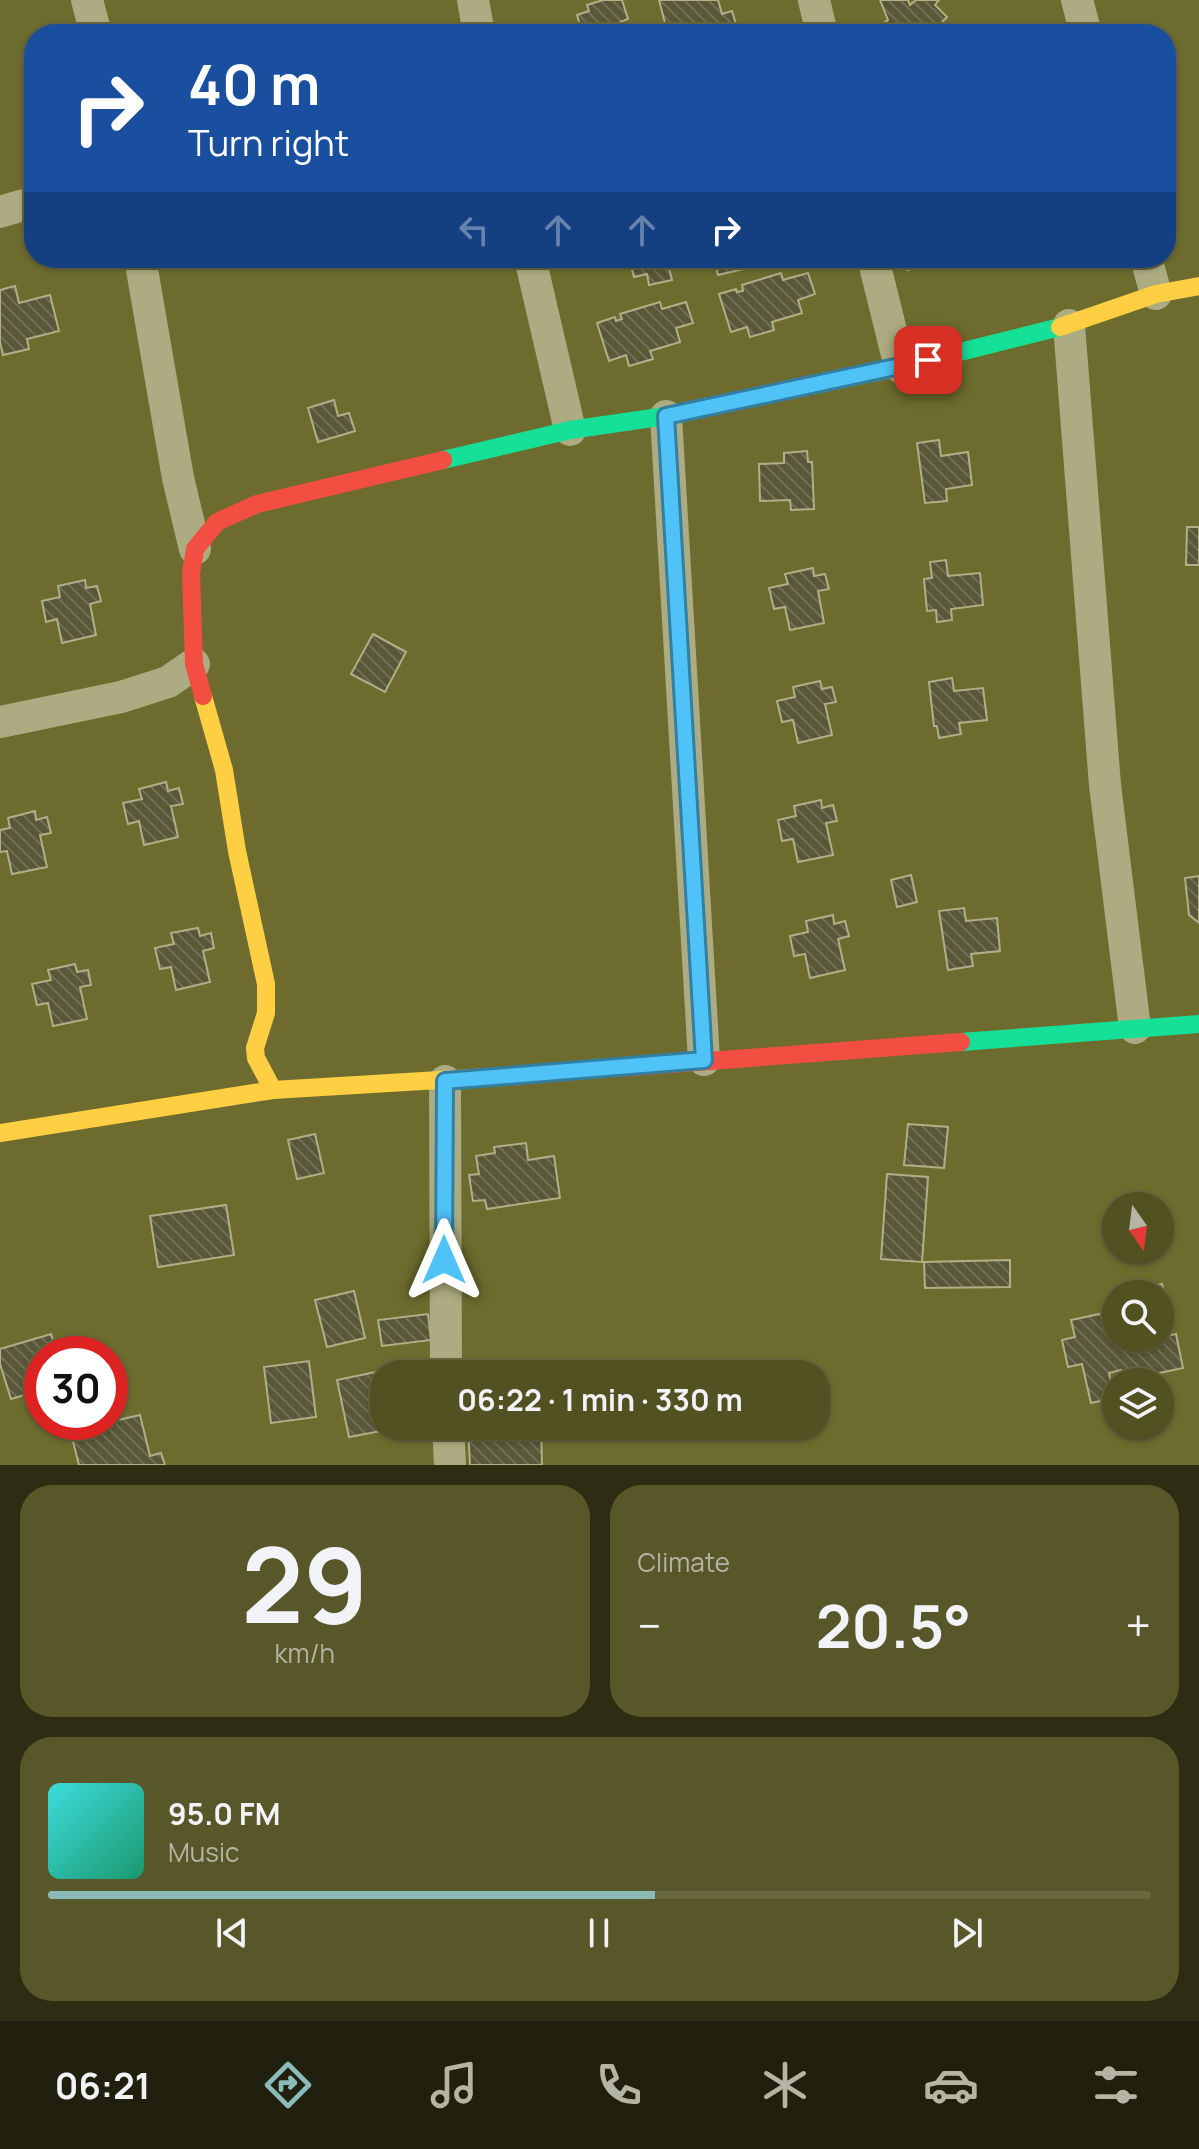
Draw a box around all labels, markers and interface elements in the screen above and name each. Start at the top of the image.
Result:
text: 40 m [188,45,320,122]
icon: right [56,56,160,160]
text: Turn right [188,118,349,167]
icon: left [452,208,496,252]
icon: ahead [536,208,580,252]
icon: ahead [620,208,664,252]
icon: right [704,208,748,252]
pin [894,326,962,394]
icon: arrive [906,338,950,382]
north arrow [1102,1192,1174,1264]
map controls [1102,1192,1174,1440]
position arrow [402,1218,486,1302]
button: search [1102,1280,1174,1352]
speed limit sign: 30 [24,1336,128,1440]
button: layers [1102,1368,1174,1440]
text: 06:22 · 1 min · 330 m [457,1379,743,1420]
text: 29 [241,1512,368,1654]
text: Climate [638,1544,730,1580]
text: 20.5° [816,1584,971,1666]
text: − [638,1595,661,1655]
text: + [1126,1595,1151,1655]
text: km/h [275,1635,335,1671]
text: 95.0 FM [168,1793,280,1834]
text: Music [168,1834,239,1870]
icon: previous [210,1911,254,1955]
icon: pause [577,1911,621,1955]
icon: next [945,1911,989,1955]
icon: directions [260,2057,316,2113]
icon: music [426,2057,482,2113]
icon: phone [591,2057,647,2113]
icon: climate [757,2057,813,2113]
icon: car [923,2057,979,2113]
icon: filters [1088,2057,1144,2113]
text: 06:21 [55,2061,150,2110]

